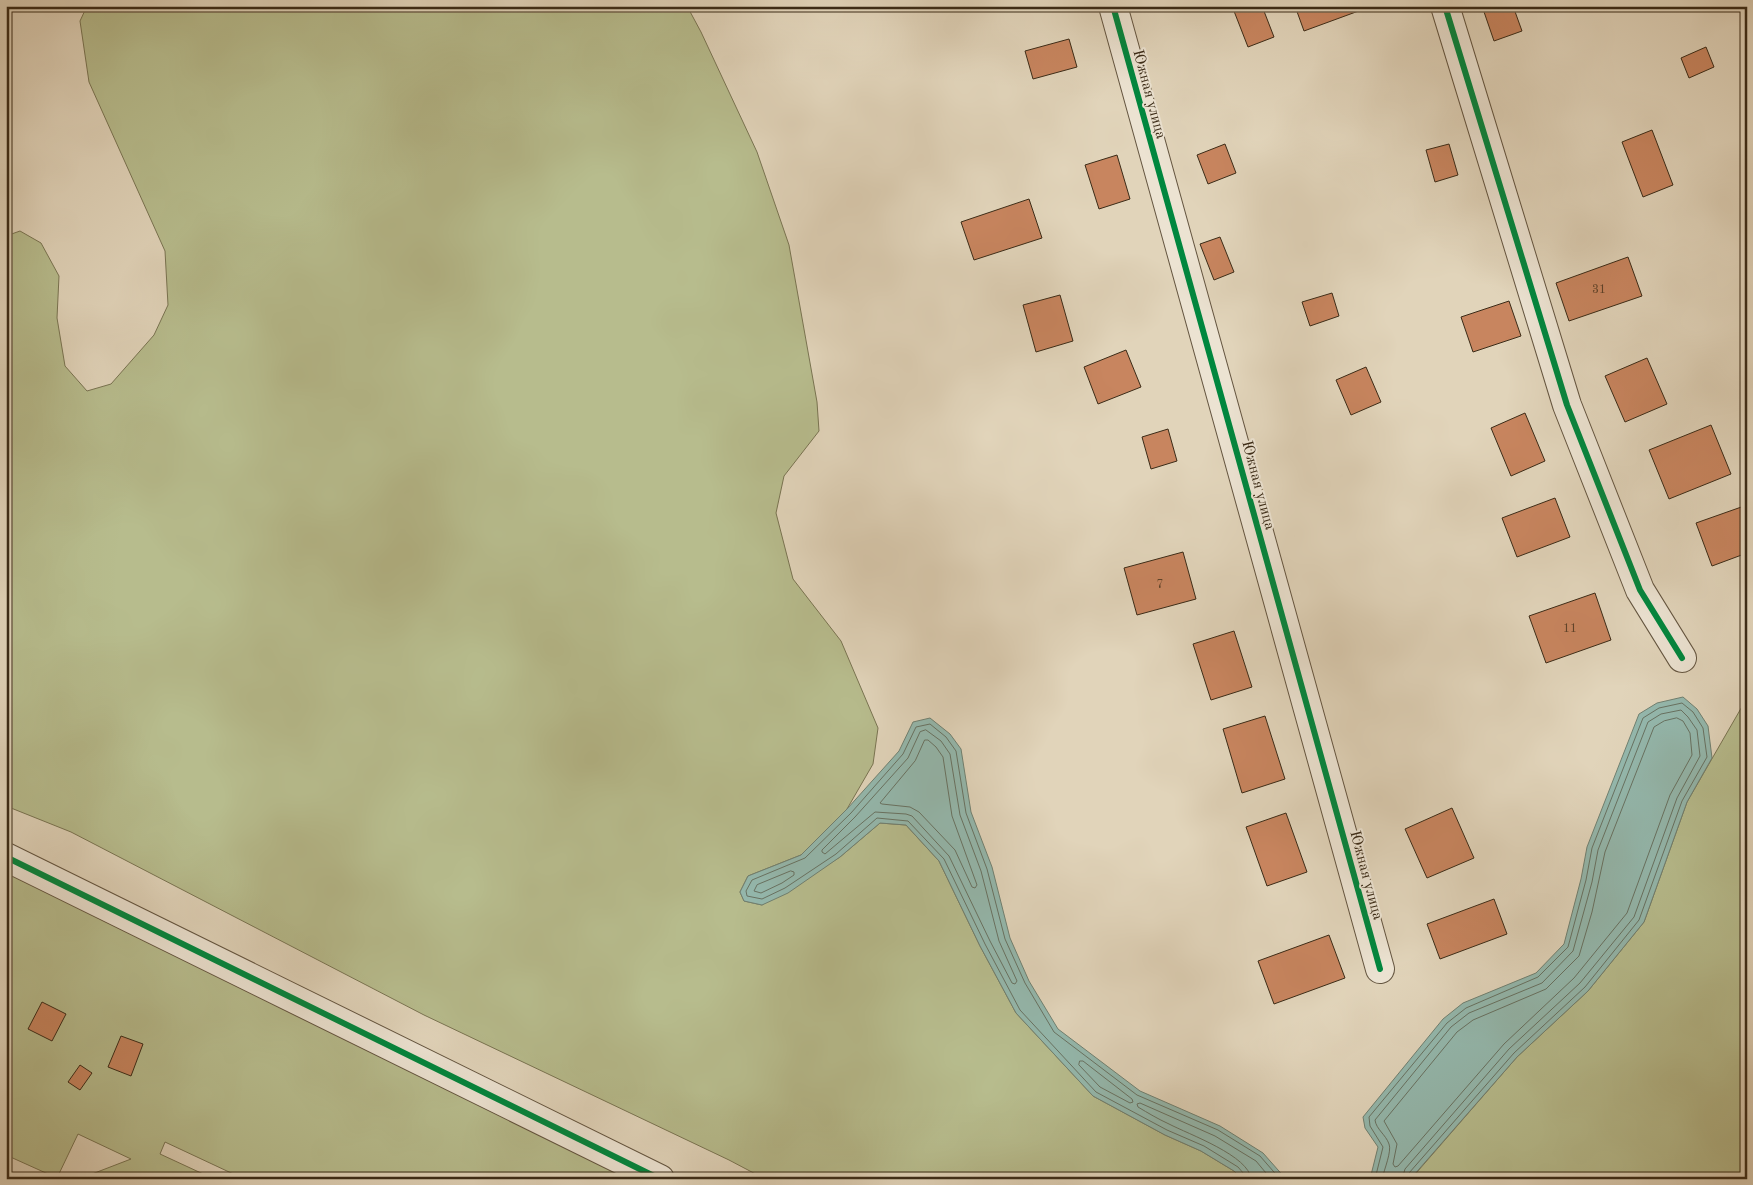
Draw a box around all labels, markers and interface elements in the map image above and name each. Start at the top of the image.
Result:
street label: Южная улица [1129,48,1168,141]
house number: 31 [1592,284,1606,296]
street label: Южная улица [1238,439,1277,532]
house number: 7 [1157,579,1163,591]
house number: 11 [1563,623,1577,635]
street label: Южная улица [1346,829,1385,922]

